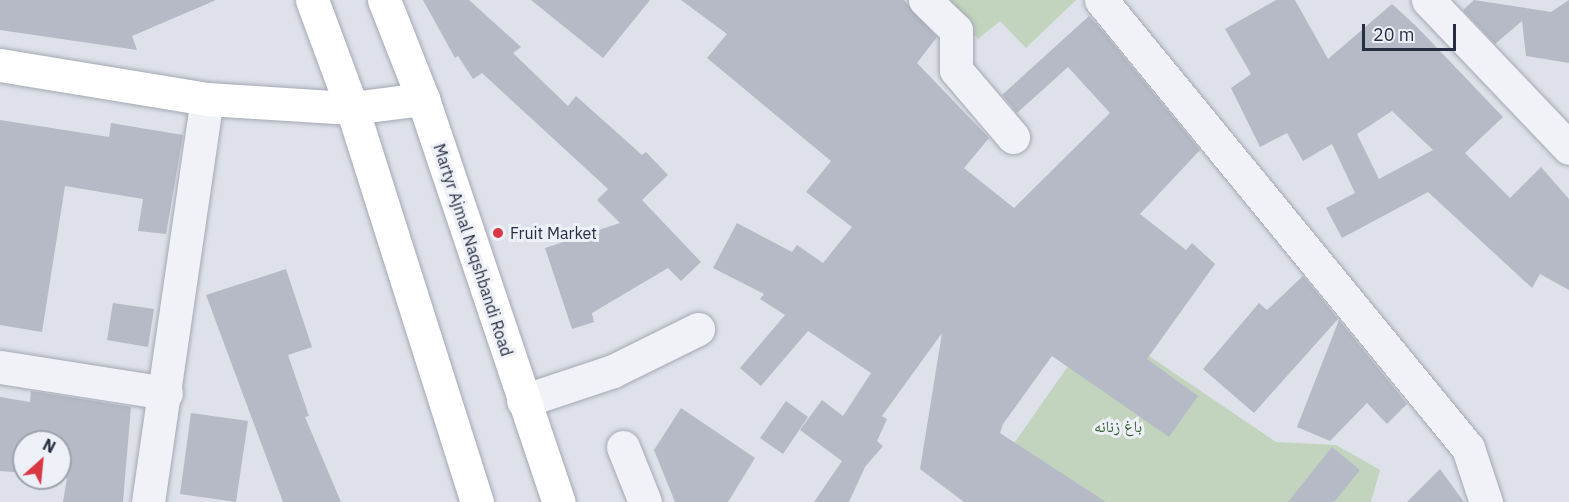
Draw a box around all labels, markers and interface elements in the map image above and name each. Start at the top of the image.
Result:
scale bar [1365,12,1460,50]
text: 20 m [1373,23,1415,46]
street label: Martyr Ajmal Naqshbandi Road [430,141,516,359]
place label: Fruit Market [510,223,597,243]
marker: Fruit Market [491,226,505,240]
park label: باغ زنانه [1094,416,1142,436]
north arrow [12,430,72,490]
text: N [40,434,59,457]

